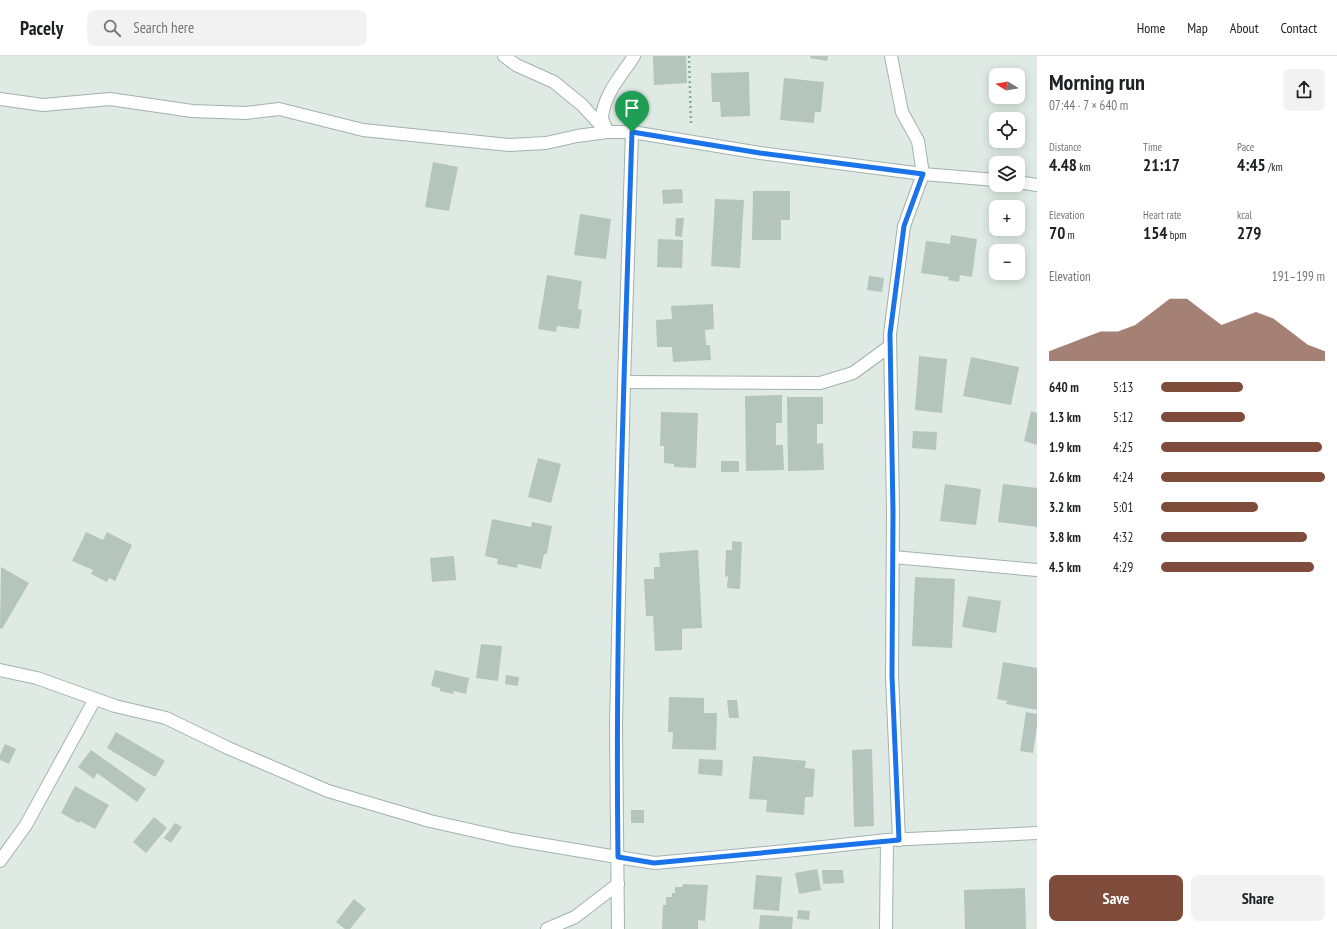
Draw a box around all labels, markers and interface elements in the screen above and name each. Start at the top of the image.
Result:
search box [87,10,367,46]
text: Pacely [20,16,63,40]
icon: search [101,17,123,39]
text: Search here [133,18,194,37]
text: Home [1137,19,1165,37]
text: Map [1187,19,1208,37]
text: About [1230,19,1259,37]
text: Contact [1281,19,1317,37]
north arrow [989,68,1025,104]
map controls [989,68,1025,280]
text: Morning run [1049,68,1145,96]
button: share [1283,69,1325,111]
pin [615,91,649,132]
icon: arrive [621,97,643,119]
text: 07:44 · 7 × 640 m [1049,97,1128,114]
button: locate [989,112,1025,148]
text: Distance [1049,140,1081,154]
text: Time [1143,140,1162,154]
text: Pace [1237,140,1254,154]
text: 4.48 [1049,154,1077,176]
text: 21:17 [1143,154,1180,176]
text: 4:45 [1237,154,1266,176]
button: layers [989,156,1025,192]
text: km [1077,160,1091,174]
text: /km [1266,160,1283,174]
button: + [989,200,1025,236]
text: Elevation [1049,208,1084,222]
text: Heart rate [1143,208,1181,222]
text: kcal [1237,208,1252,222]
text: 70 [1049,222,1065,244]
text: 154 [1143,222,1167,244]
text: 279 [1237,222,1261,244]
text: m [1065,228,1075,242]
text: bpm [1167,228,1186,242]
button: − [989,244,1025,280]
text: Elevation [1049,268,1091,285]
text: 191–199 m [1272,268,1325,285]
text: 640 m [1049,379,1079,396]
text: 5:13 [1113,379,1133,396]
text: 1.3 km [1049,409,1081,426]
text: 5:12 [1113,409,1133,426]
text: 1.9 km [1049,439,1081,456]
text: 4:25 [1113,439,1133,456]
text: 2.6 km [1049,469,1081,486]
text: 4:24 [1113,469,1133,486]
text: 3.2 km [1049,499,1081,516]
text: 5:01 [1113,499,1133,516]
text: 3.8 km [1049,529,1081,546]
text: 4:32 [1113,529,1133,546]
text: 4.5 km [1049,559,1081,576]
text: 4:29 [1113,559,1133,576]
button: Save [1049,875,1183,921]
button: Share [1191,875,1325,921]

